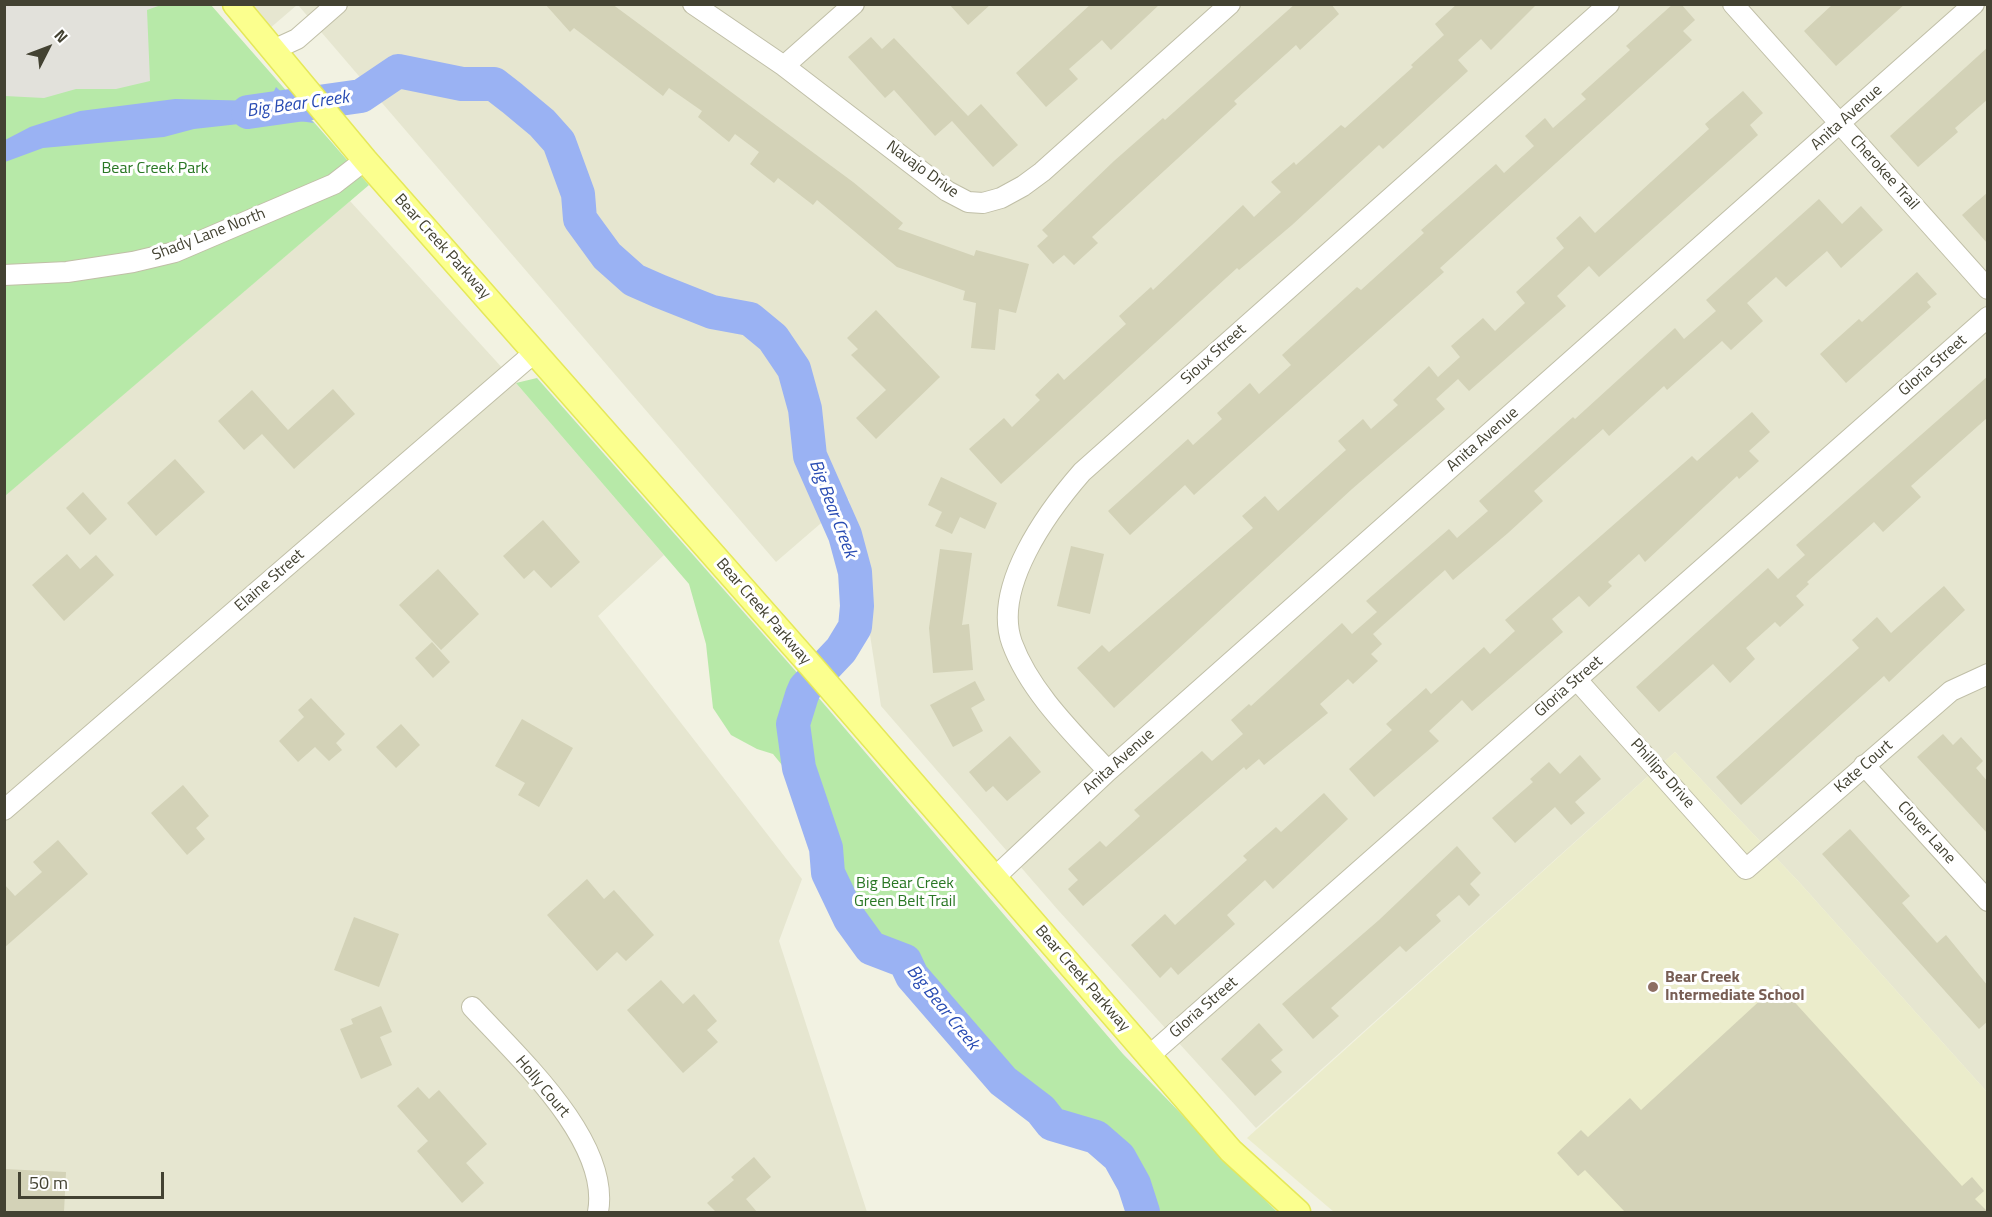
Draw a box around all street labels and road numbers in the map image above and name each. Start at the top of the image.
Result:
street label: Anita Avenue [1808,81,1886,155]
street label: Cherokee Trail [1845,132,1923,214]
street label: Navajo Drive [882,137,962,203]
street label: Bear Creek Parkway [390,191,494,303]
street label: Shady Lane North [150,205,268,265]
street label: Sioux Street [1177,321,1251,389]
street label: Gloria Street [1895,331,1971,401]
street label: Anita Avenue [1443,404,1523,476]
street label: Elaine Street [231,546,309,616]
street label: Bear Creek Parkway [712,555,814,669]
street label: Gloria Street [1531,652,1607,722]
street label: Anita Avenue [1080,725,1158,799]
street label: Phillips Drive [1626,735,1698,813]
street label: Kate Court [1831,736,1897,798]
street label: Clover Lane [1893,798,1959,868]
street label: Bear Creek Parkway [1031,922,1133,1036]
street label: Gloria Street [1166,973,1242,1043]
street label: Holly Court [511,1052,573,1122]

